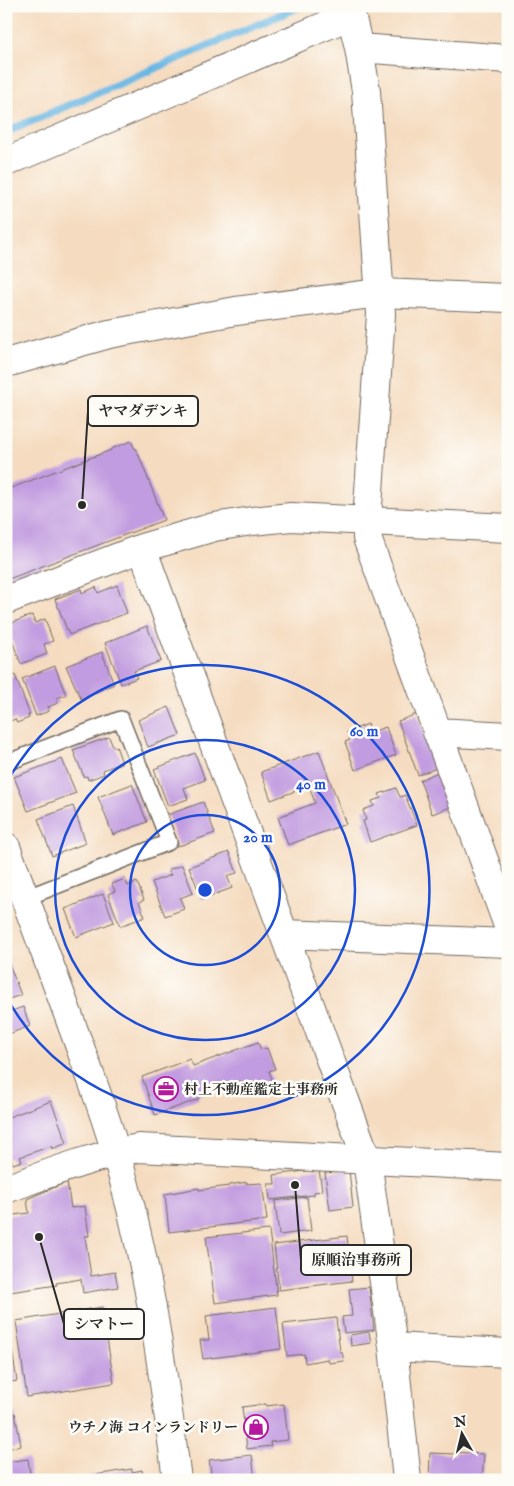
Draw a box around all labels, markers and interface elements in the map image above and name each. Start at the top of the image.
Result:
callout: ヤマダデンキ [88,396,198,426]
text: ヤマダデンキ [98,402,188,421]
text: 60 m [350,722,379,741]
text: 40 m [296,775,326,794]
text: 20 m [243,828,273,847]
centre of rings [196,881,214,899]
office icon: 村上不動産鑑定士事務所 [153,1076,179,1102]
place label: 村上不動産鑑定士事務所 [184,1081,338,1099]
callout: 原順治事務所 [301,1245,411,1275]
text: 原順治事務所 [311,1251,401,1270]
callout: シマトー [64,1309,144,1339]
text: シマトー [74,1315,134,1334]
north arrow [436,1408,486,1458]
text: N [452,1412,468,1432]
shop icon: ウチノ海 コインランドリー [243,1414,269,1440]
place label: ウチノ海 コインランドリー [68,1419,238,1437]

